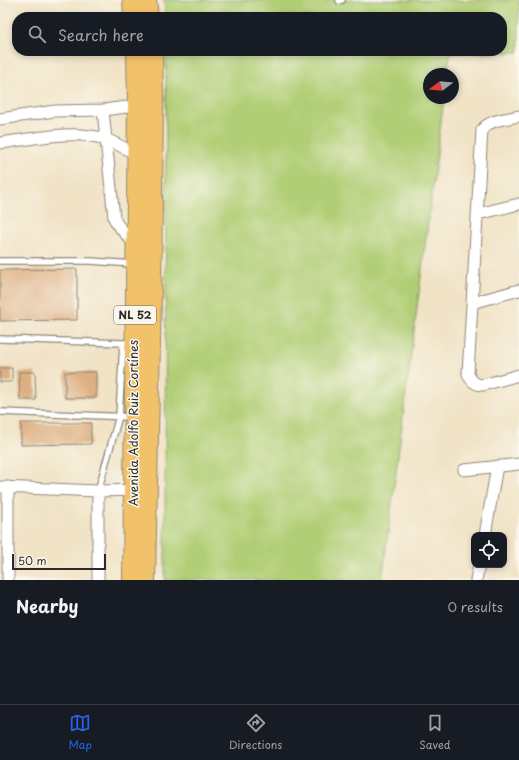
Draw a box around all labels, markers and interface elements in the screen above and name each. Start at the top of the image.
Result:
search box [12,12,507,56]
icon: search [26,23,48,45]
text: Search here [58,23,144,46]
north arrow [423,68,459,104]
road number: NL 52 [114,306,156,324]
street label: Avenida Adolfo Ruiz Cortínes [124,339,142,506]
map controls [471,532,507,568]
button: locate [471,532,507,568]
scale bar [12,552,106,571]
text: 50 m [18,552,47,569]
text: Nearby [16,593,78,619]
text: 0 results [448,597,503,616]
tab: Map [68,712,92,753]
tab: Directions [229,712,282,753]
tab: Saved [419,712,451,753]

